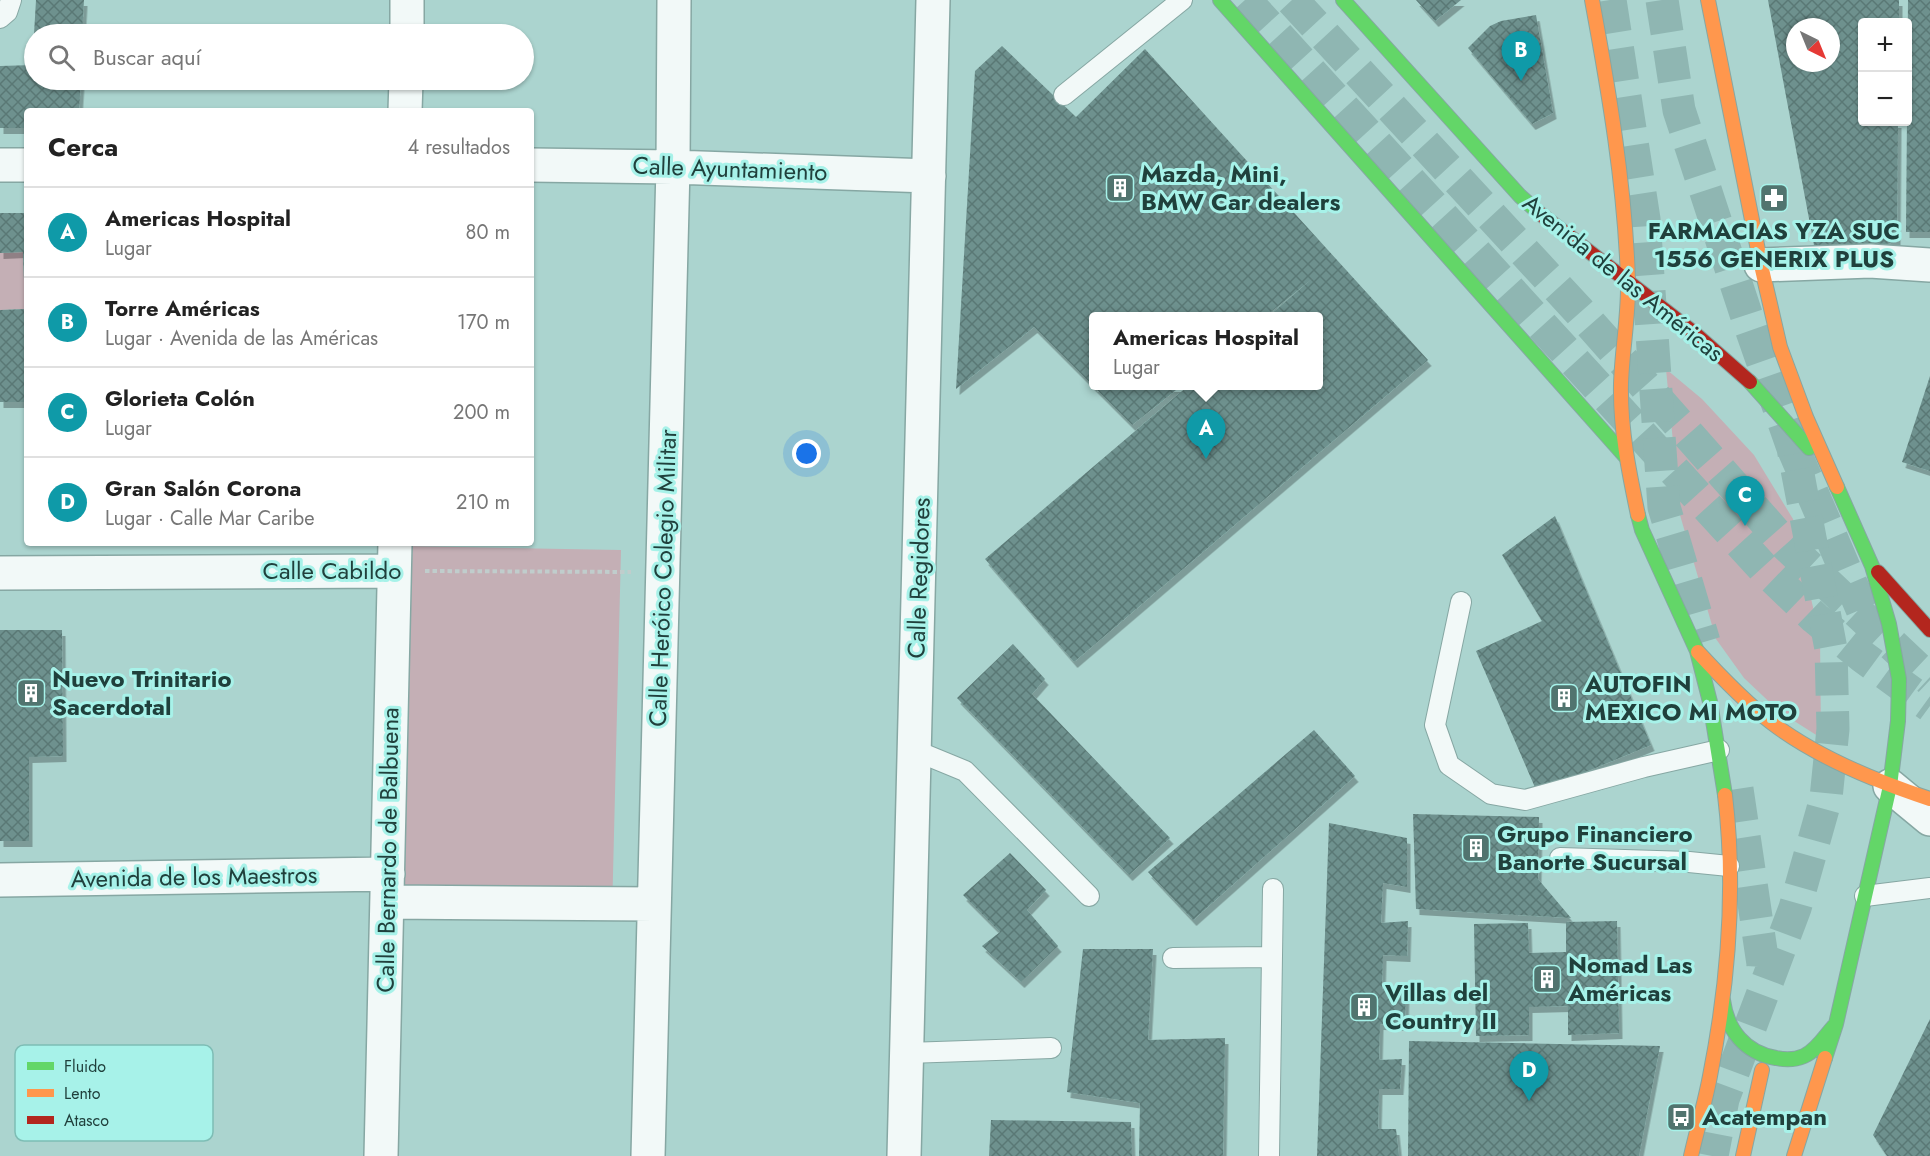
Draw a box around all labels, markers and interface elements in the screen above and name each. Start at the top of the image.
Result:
north arrow [1786,18,1840,72]
map controls [1858,18,1912,126]
button: + [1858,18,1912,72]
search box [24,24,534,90]
pin: B [1502,32,1540,81]
icon: search [45,41,78,74]
text: Buscar aquí [93,41,201,73]
button: − [1858,72,1912,126]
text: Cerca [48,128,118,166]
text: 4 resultados [408,133,510,162]
street label: Calle Ayuntamiento [632,148,828,189]
place label: Mazda, Mini, BMW Car dealers [1141,156,1340,219]
building icon: Mazda, Mini, BMW Car dealers [1104,172,1136,204]
pharmacy icon: FARMACIAS YZA SUC 1556 GENERIX PLUS [1758,182,1790,214]
street label: Avenida de las Américas [1515,185,1731,370]
text: Americas Hospital [105,202,291,234]
place label: FARMACIAS YZA SUC 1556 GENERIX PLUS [1648,213,1900,276]
text: A [60,218,75,247]
text: 80 m [465,218,510,247]
text: Lugar [105,234,152,263]
text: Torre Américas [105,292,260,324]
text: B [61,308,74,337]
text: 170 m [457,308,510,337]
popup [1089,312,1323,390]
text: Americas Hospital [1113,321,1299,353]
text: Lugar · Avenida de las Américas [105,324,378,353]
text: Lugar [1113,353,1160,382]
text: Glorieta Colón [105,382,255,414]
text: C [60,398,75,427]
text: 200 m [453,398,510,427]
pin: A [1186,410,1226,459]
text: Lugar [105,414,152,443]
street label: Calle Heróico Colegio Militar [640,428,685,727]
your location [792,439,821,468]
text: Gran Salón Corona [105,472,301,504]
pin: C [1726,476,1764,526]
text: D [60,488,75,517]
text: 210 m [456,488,510,517]
street label: Calle Regidores [898,497,939,659]
text: Lugar · Calle Mar Caribe [105,504,315,533]
street label: Calle Cabildo [263,553,401,588]
place label: Nuevo Trinitario Sacerdotal [52,661,232,724]
place label: AUTOFIN MEXICO MI MOTO [1584,666,1797,729]
building icon: Nuevo Trinitario Sacerdotal [15,677,47,709]
building icon: AUTOFIN MEXICO MI MOTO [1548,682,1580,714]
street label: Calle Bernardo de Balbuena [368,707,407,993]
place label: Grupo Financiero Banorte Sucursal [1497,816,1693,879]
building icon: Grupo Financiero Banorte Sucursal [1460,832,1492,864]
street label: Avenida de los Maestros [70,857,318,896]
place label: Nomad Las Américas [1567,947,1692,1010]
building icon: Nomad Las Américas [1531,963,1563,995]
place label: Villas del Country II [1384,975,1497,1038]
building icon: Villas del Country II [1348,991,1380,1023]
legend [15,1045,213,1141]
pin: D [1510,1052,1549,1101]
text: Fluido [64,1055,106,1078]
text: Lento [64,1082,101,1105]
place label: Acatempan [1701,1099,1827,1134]
bus stop icon: Acatempan [1665,1101,1697,1133]
text: Atasco [64,1109,109,1132]

